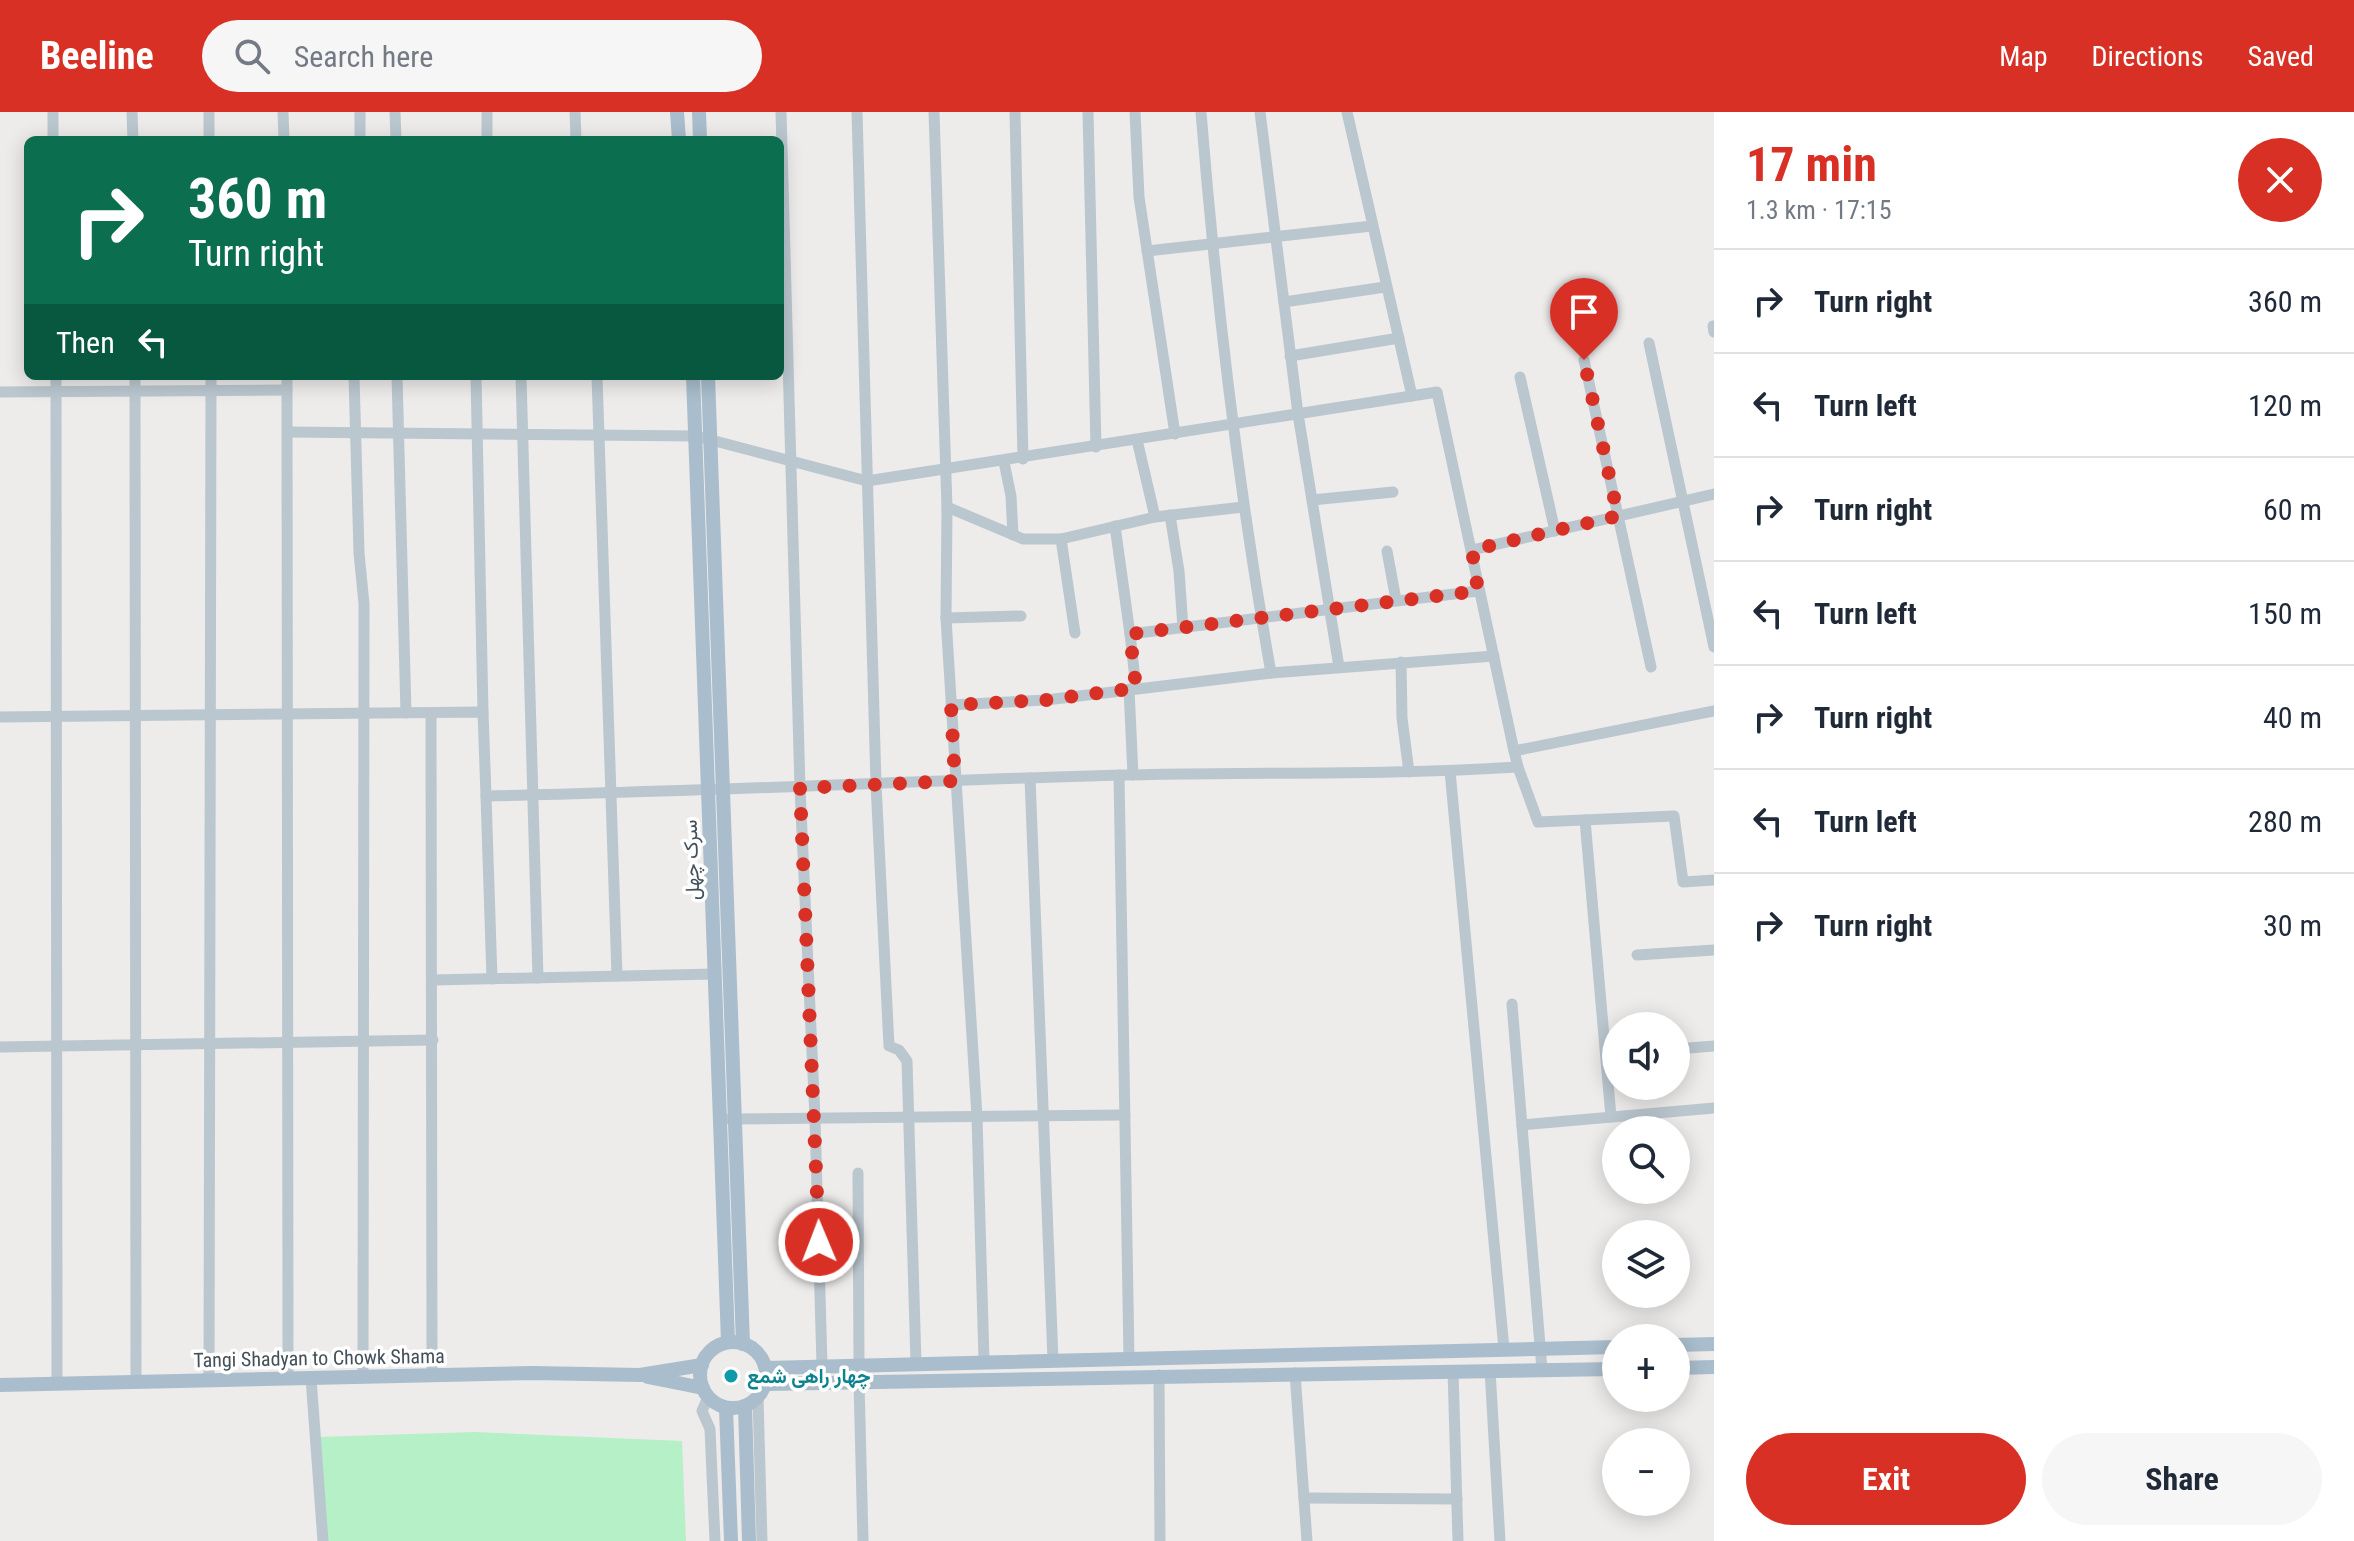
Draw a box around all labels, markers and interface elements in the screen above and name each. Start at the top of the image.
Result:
search box [202,20,762,92]
text: Beeline [40,34,154,78]
icon: search [230,34,274,78]
text: Search here [294,39,433,74]
text: Map [1999,40,2048,73]
text: Directions [2092,40,2203,73]
text: Saved [2247,40,2314,73]
text: 17 min [1746,136,1877,193]
button: close [2238,138,2322,222]
text: 360 m [188,166,327,232]
icon: right [56,168,160,272]
text: 1.3 km · 17:15 [1746,195,1891,225]
text: Turn right [188,233,324,275]
pin [1550,278,1618,360]
icon: right [1746,279,1790,323]
text: Turn right [1814,284,1932,319]
text: 360 m [2248,284,2322,319]
icon: arrive [1562,290,1606,334]
icon: left [131,320,175,364]
text: Then [56,325,115,360]
icon: left [1746,383,1790,427]
text: Turn left [1814,388,1917,423]
text: 120 m [2248,388,2322,423]
icon: right [1746,487,1790,531]
text: Turn right [1814,492,1932,527]
text: 60 m [2263,492,2322,527]
icon: left [1746,591,1790,635]
text: Turn left [1814,596,1917,631]
text: 150 m [2248,596,2322,631]
icon: right [1746,695,1790,739]
text: Turn right [1814,700,1932,735]
text: 40 m [2263,700,2322,735]
icon: left [1746,799,1790,843]
text: Turn left [1814,804,1917,839]
text: 280 m [2248,804,2322,839]
street label: سرک چهل [678,819,706,901]
icon: right [1746,903,1790,947]
text: Turn right [1814,908,1932,943]
text: 30 m [2263,908,2322,943]
map controls [1602,1012,1690,1516]
button: sound [1602,1012,1690,1100]
button: search [1602,1116,1690,1204]
position arrow [777,1200,861,1284]
button: layers [1602,1220,1690,1308]
button: + [1602,1324,1690,1412]
street label: Tangi Shadyan to Chowk Shama [193,1344,445,1372]
place label: چهار راهی شمع [747,1364,871,1390]
marker: چهار راهی شمع [722,1367,740,1385]
button: − [1602,1428,1690,1516]
button: Exit [1746,1433,2026,1525]
button: Share [2042,1433,2322,1525]

